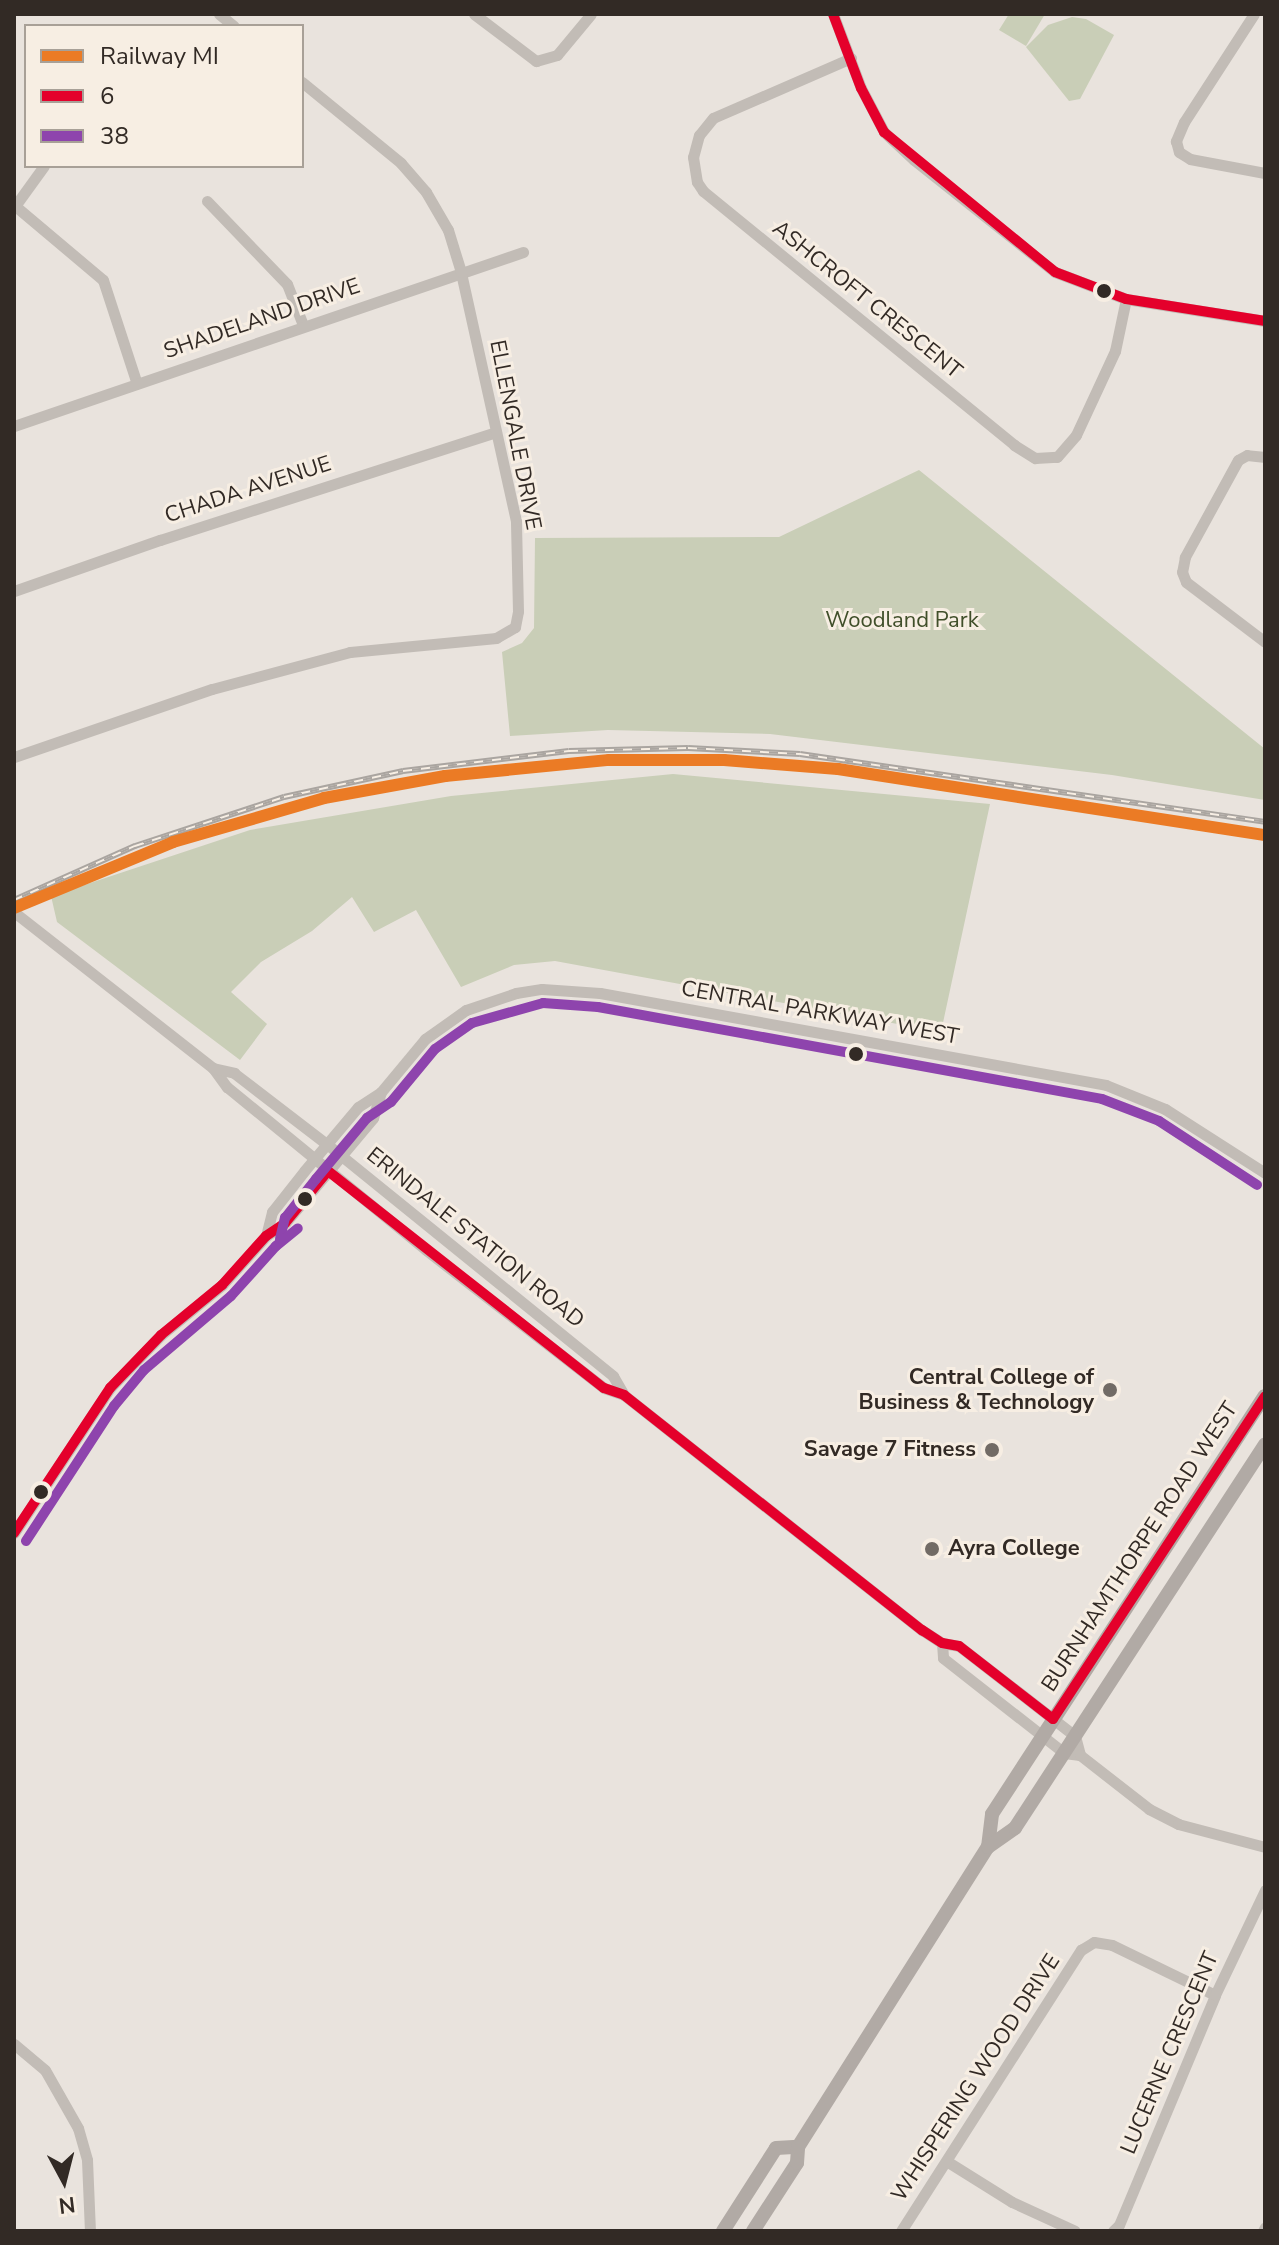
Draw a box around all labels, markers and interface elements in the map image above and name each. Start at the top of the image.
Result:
legend [24,24,304,168]
text: Railway MI [100,40,219,72]
text: 6 [100,80,114,112]
text: 38 [100,120,129,152]
street label: ASHCROFT CRESCENT [767,215,967,385]
street label: SHADELAND DRIVE [160,273,364,365]
unlabelled marker [1096,283,1112,299]
street label: ELLENGALE DRIVE [484,338,546,532]
street label: CHADA AVENUE [162,451,334,529]
park label: Woodland Park [825,608,979,634]
street label: CENTRAL PARKWAY WEST [679,976,961,1050]
unlabelled marker [848,1046,864,1062]
street label: ERINDALE STATION ROAD [361,1142,589,1334]
unlabelled marker [297,1191,313,1207]
place label: Central College of Business & Technology [859,1364,1094,1416]
marker: Central College of Business & Technology [1101,1381,1119,1399]
street label: BURNHAMTHORPE ROAD WEST [1036,1397,1244,1697]
place label: Savage 7 Fitness [804,1437,976,1463]
marker: Savage 7 Fitness [983,1441,1001,1459]
unlabelled marker [33,1484,49,1500]
place label: Ayra College [948,1536,1080,1562]
marker: Ayra College [923,1540,941,1558]
street label: LUCERNE CRESCENT [1115,1948,1225,2158]
street label: WHISPERING WOOD DRIVE [886,1949,1066,2207]
north arrow [24,2141,104,2221]
text: N [57,2189,77,2221]

